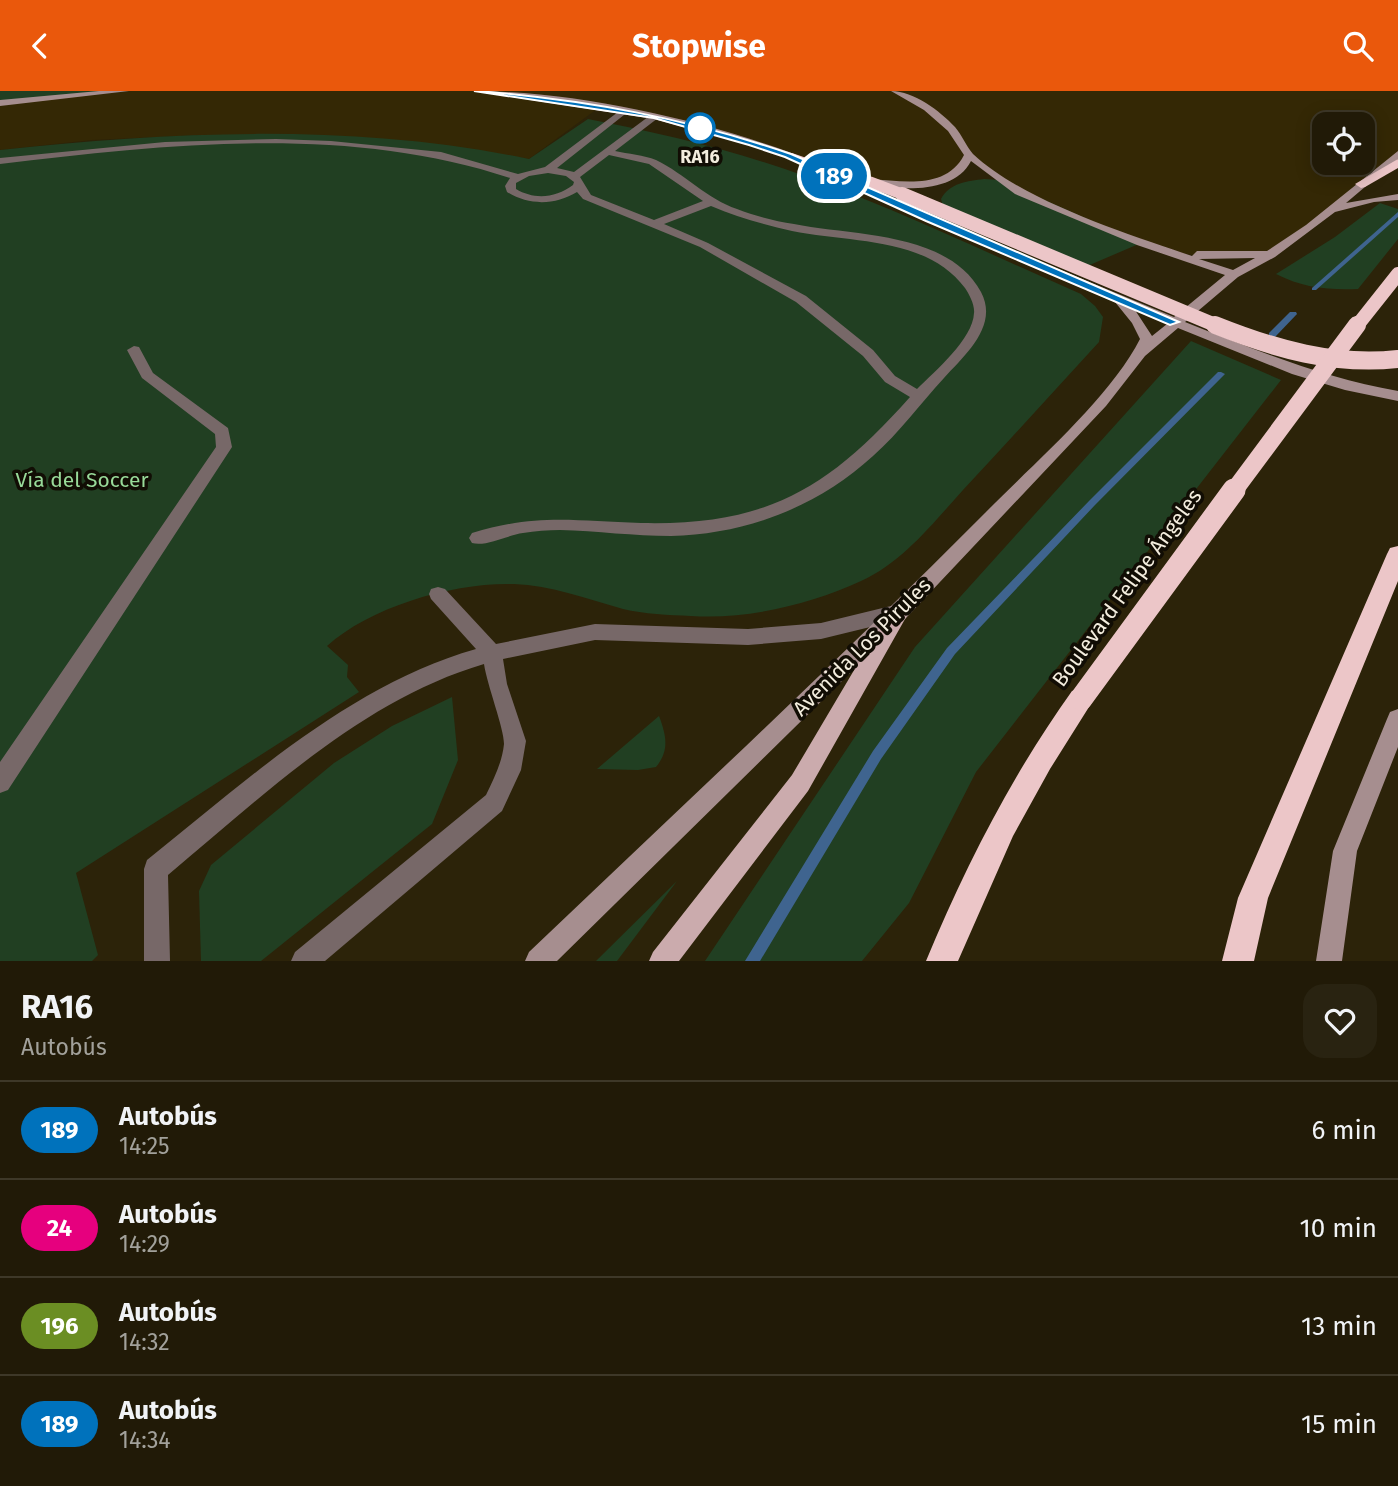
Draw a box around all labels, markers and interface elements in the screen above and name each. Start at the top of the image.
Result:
icon: back [21,27,59,65]
text: Stopwise [632,27,766,65]
icon: search [1339,27,1377,65]
map controls [1312,112,1375,175]
button: locate [1312,112,1375,175]
marker: RA16 [685,113,715,143]
place label: RA16 [680,146,720,168]
line badge: 189 [794,153,874,199]
text: 189 [815,162,853,190]
park label: Vía del Soccer [15,467,149,493]
street label: Boulevard Felipe Ángeles [1047,484,1208,692]
street label: Avenida Los Pirules [787,572,937,722]
button: heart [1303,984,1377,1058]
text: RA16 [21,987,93,1027]
text: Autobús [21,1033,107,1061]
text: Autobús [119,1101,217,1132]
text: 6 min [1311,1115,1377,1146]
text: 189 [40,1116,79,1144]
text: 14:25 [119,1132,170,1160]
text: Autobús [119,1199,217,1230]
text: 10 min [1299,1213,1377,1244]
text: 24 [47,1214,72,1242]
text: 14:29 [119,1230,170,1258]
text: Autobús [119,1297,217,1328]
text: 13 min [1301,1311,1377,1342]
text: 196 [40,1312,79,1340]
text: 14:32 [119,1328,170,1356]
text: Autobús [119,1395,217,1426]
text: 15 min [1301,1409,1377,1440]
text: 189 [40,1410,79,1438]
text: 14:34 [119,1426,171,1454]

